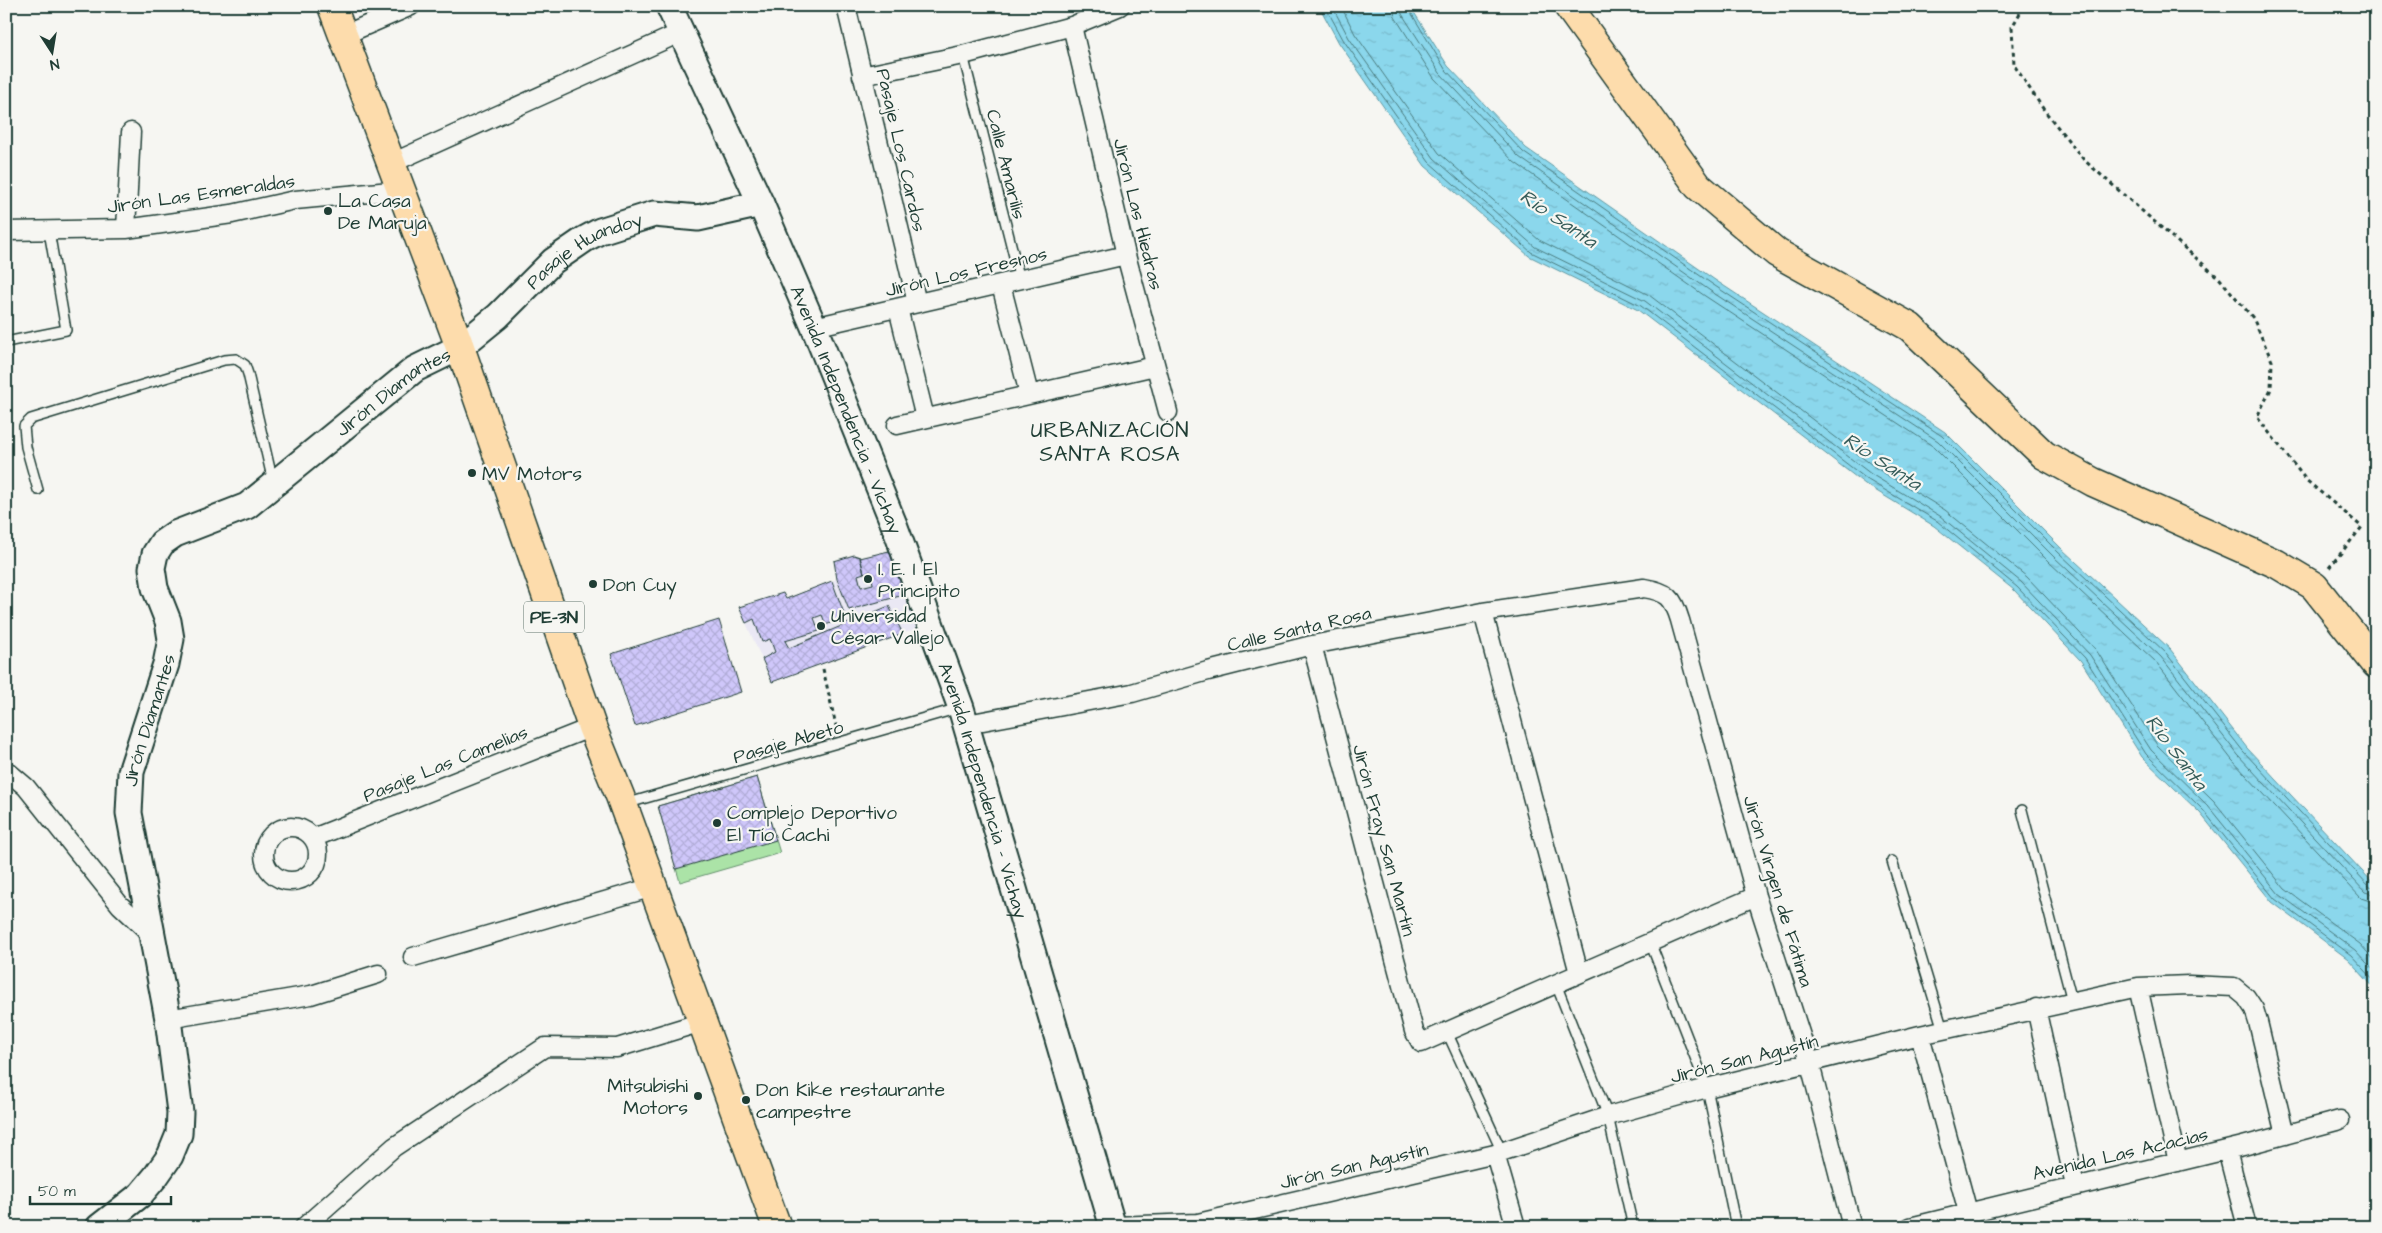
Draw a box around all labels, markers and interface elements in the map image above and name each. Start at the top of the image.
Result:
north arrow [28,28,78,78]
text: N [48,53,61,74]
street label: Pasaje Los Cardos [869,66,932,235]
street label: Calle Amarilis [979,107,1032,222]
street label: Jirón Las Hiedras [1106,136,1169,293]
street label: Jirón Las Esmeraldas [106,168,297,221]
water label: Río Santa [1514,183,1603,255]
place label: La Casa De Maruja [338,188,427,237]
marker: La Casa De Maruja [322,205,334,217]
street label: Pasaje Huandoy [520,206,647,296]
street label: Jirón Los Fresnos [883,241,1050,304]
street label: Avenida Independencia - Vichay [783,282,909,539]
street label: Jirón Diamantes [330,341,456,444]
district label: URBANIZACIÓN SANTA ROSA [1031,416,1189,469]
water label: Río Santa [1838,426,1928,498]
place label: MV Motors [482,461,582,488]
marker: MV Motors [466,467,478,479]
place label: I. E. I El Principito [878,556,960,605]
place label: Don Cuy [603,572,677,600]
marker: I. E. I El Principito [862,573,874,585]
marker: Don Cuy [587,578,599,590]
street label: Calle Santa Rosa [1225,600,1374,659]
road number: PE-3N [524,602,584,632]
place label: Universidad César Vallejo [831,603,944,652]
marker: Universidad César Vallejo [815,620,827,632]
street label: Jirón Diamantes [118,652,183,787]
street label: Avenida Independencia - Vichay [931,659,1034,923]
water label: Río Santa [2139,709,2214,797]
street label: Pasaje Abeto [730,714,847,771]
street label: Pasaje Las Camelias [359,719,532,810]
street label: Jirón Fray San Martín [1344,742,1422,940]
street label: Jirón Virgen de Fátima [1735,792,1820,991]
place label: Complejo Deportivo El Tío Cachi [727,800,897,849]
marker: Complejo Deportivo El Tío Cachi [711,817,723,829]
street label: Jirón San Agustín [1668,1028,1821,1092]
place label: Mitsubishi Motors [607,1073,688,1122]
place label: Don Kike restaurante campestre [756,1077,945,1126]
marker: Mitsubishi Motors [692,1090,704,1102]
marker: Don Kike restaurante campestre [740,1094,752,1106]
street label: Avenida Las Acacias [2030,1121,2211,1188]
street label: Jirón San Agustín [1278,1136,1431,1198]
scale bar [30,1173,171,1205]
text: 50 m [38,1181,76,1202]

